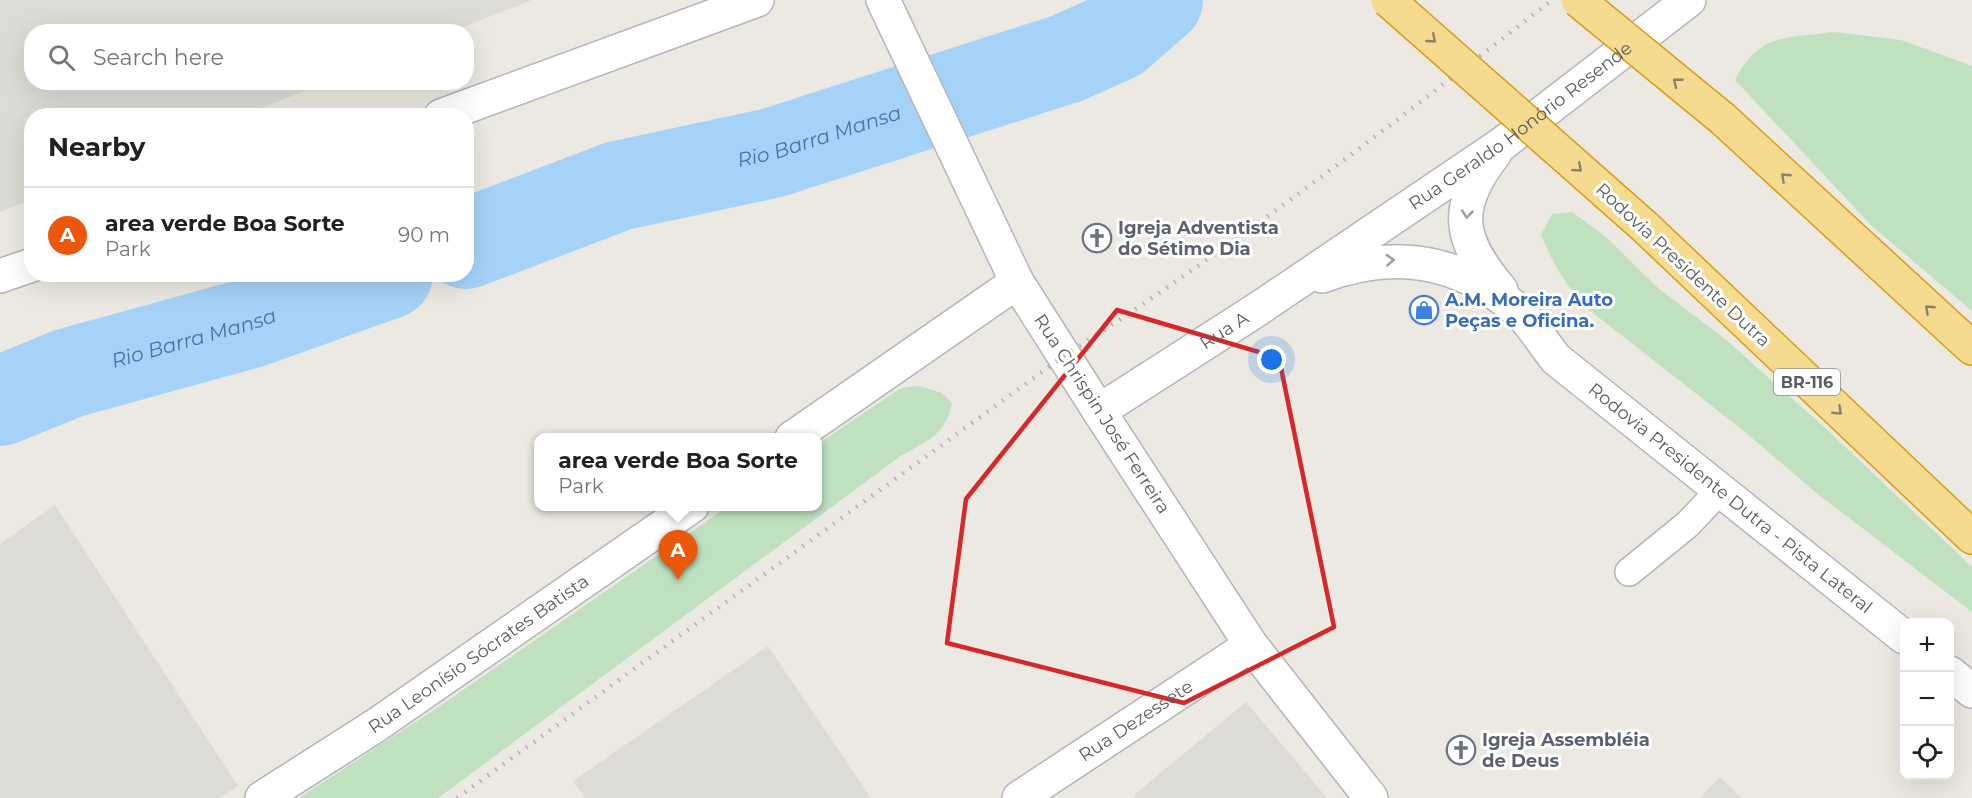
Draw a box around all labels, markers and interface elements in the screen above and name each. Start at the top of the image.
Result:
search box [24,24,474,90]
one-way arrow [1425,32,1435,43]
street label: Rua Geraldo Honório Resende [1404,37,1637,215]
icon: search [45,41,78,74]
text: Search here [93,44,224,71]
one-way arrow [1673,78,1684,89]
water label: Rio Barra Mansa [735,100,904,172]
text: Nearby [48,131,145,163]
one-way arrow [1571,161,1582,172]
one-way arrow [1782,173,1793,184]
street label: Rodovia Presidente Dutra [1591,178,1775,352]
text: area verde Boa Sorte [105,210,345,237]
one-way arrow [1461,210,1474,219]
place label: Igreja Adventista do Sétimo Dia [1118,217,1279,260]
church icon: Igreja Adventista do Sétimo Dia [1081,222,1113,254]
text: A [60,223,75,247]
text: 90 m [398,223,450,247]
text: Park [105,237,151,261]
one-way arrow [1386,254,1395,267]
place label: A.M. Moreira Auto Peças e Oficina. [1444,289,1613,332]
shop icon: A.M. Moreira Auto Peças e Oficina. [1408,294,1440,326]
water label: Rio Barra Mansa [109,303,279,373]
one-way arrow [1925,305,1936,316]
street label: Rua A [1196,307,1253,354]
street label: Rua Chrispin José Ferreira [1029,310,1175,518]
your location [1257,345,1286,374]
road number: BR-116 [1774,369,1840,395]
street label: Rodovia Presidente Dutra - Pista Lateral [1584,378,1877,618]
one-way arrow [1831,404,1842,415]
popup [534,433,822,511]
text: area verde Boa Sorte [558,447,798,474]
text: Park [558,474,604,498]
pin: A [658,530,698,580]
street label: Rua Leonísio Sócrates Batista [364,570,593,738]
map controls [1900,618,1954,780]
button: + [1900,618,1954,672]
button: − [1900,672,1954,726]
street label: Rua Dezessete [1075,675,1197,767]
button: locate [1900,726,1954,780]
place label: Igreja Assembléia de Deus [1482,729,1650,772]
church icon: Igreja Assembléia de Deus [1445,734,1477,766]

